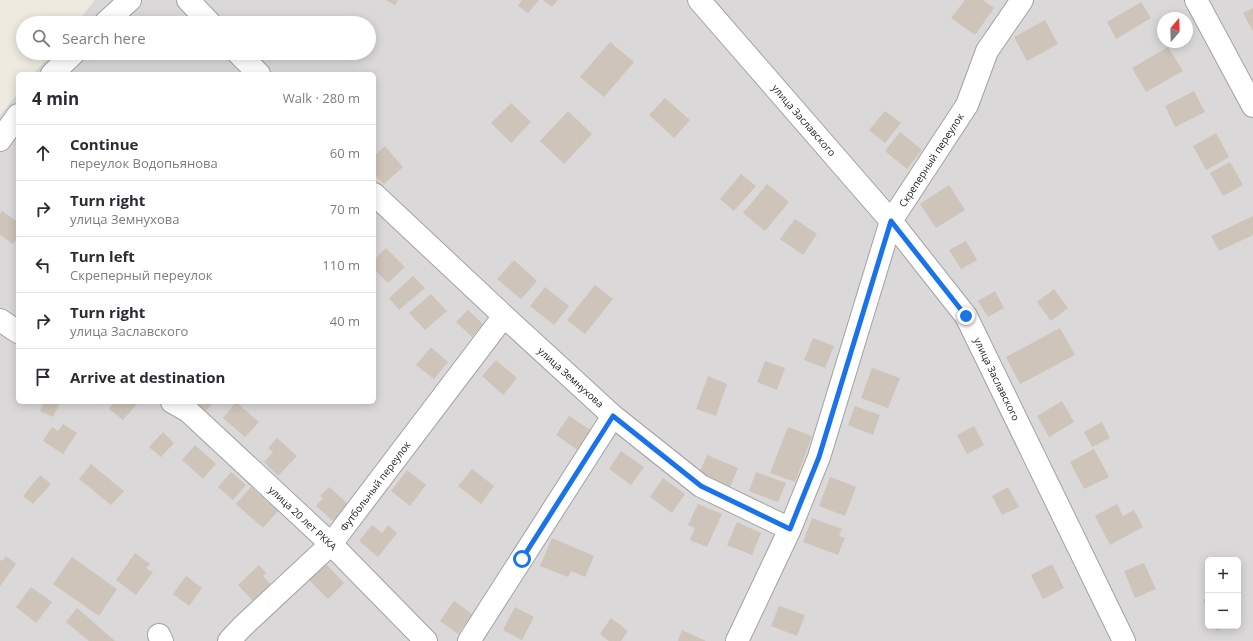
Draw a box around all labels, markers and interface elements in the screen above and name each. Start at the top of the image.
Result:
north arrow [1157,12,1193,48]
search box [16,16,376,60]
icon: search [30,27,52,49]
text: Search here [62,28,146,48]
street label: улица Заславского [769,81,839,159]
text: 4 min [32,87,79,110]
text: Walk · 280 m [283,89,360,107]
street label: Скреперный переулок [895,110,967,210]
text: Continue [70,134,138,154]
icon: ahead [32,142,54,164]
text: 60 m [330,144,360,162]
text: переулок Водопьянова [70,154,218,172]
text: Turn right [70,190,145,210]
icon: right [32,198,54,220]
text: 70 m [330,200,360,218]
text: улица Земнухова [70,210,179,228]
text: Turn left [70,246,135,266]
icon: left [32,254,54,276]
text: 110 m [322,256,360,274]
text: Скреперный переулок [70,266,212,284]
text: Turn right [70,302,145,322]
route end [957,307,975,325]
icon: right [32,310,54,332]
text: 40 m [330,312,360,330]
text: улица Заславского [70,322,188,340]
street label: улица Заславского [971,335,1023,423]
street label: улица Земнухова [535,344,607,410]
icon: arrive [32,366,54,388]
text: Arrive at destination [70,367,225,387]
street label: Футбольный переулок [336,437,414,534]
street label: улица 20 лет РККА [266,483,341,554]
route start [513,550,531,568]
map controls [1205,557,1241,629]
button: + [1205,557,1241,593]
button: − [1205,593,1241,629]

